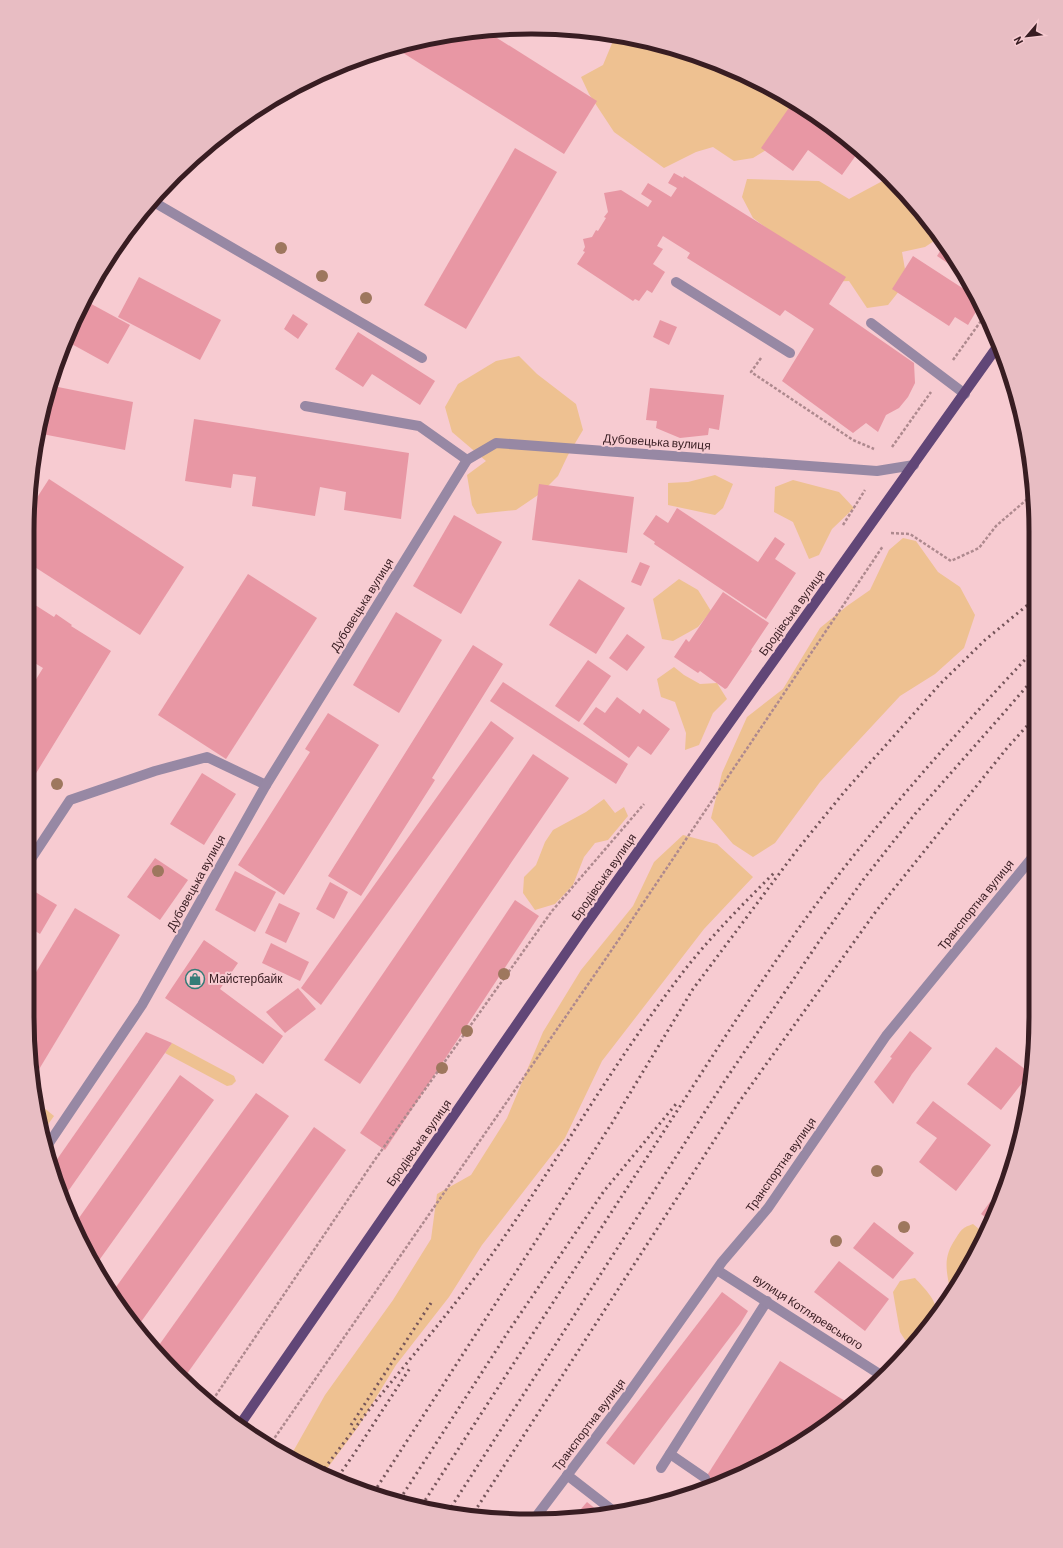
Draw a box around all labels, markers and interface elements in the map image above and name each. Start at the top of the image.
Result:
north arrow [1007,16,1047,56]
text: N [1010,35,1025,47]
street label: Дубовецька вулиця [603,430,711,453]
street label: Дубовецька вулиця [327,555,396,654]
street label: Бродівська вулиця [755,567,828,659]
street label: Бродівська вулиця [568,830,639,923]
street label: Дубовецька вулиця [163,832,228,933]
street label: Транспортна вулиця [934,856,1017,953]
shop icon: Майстербайк [184,968,206,990]
place label: Майстербайк [209,971,283,986]
street label: Бродівська вулиця [383,1096,454,1189]
street label: Транспортна вулиця [742,1114,819,1215]
street label: вулиця Котляревського [750,1270,866,1353]
street label: Транспортна вулиця [549,1375,628,1474]

